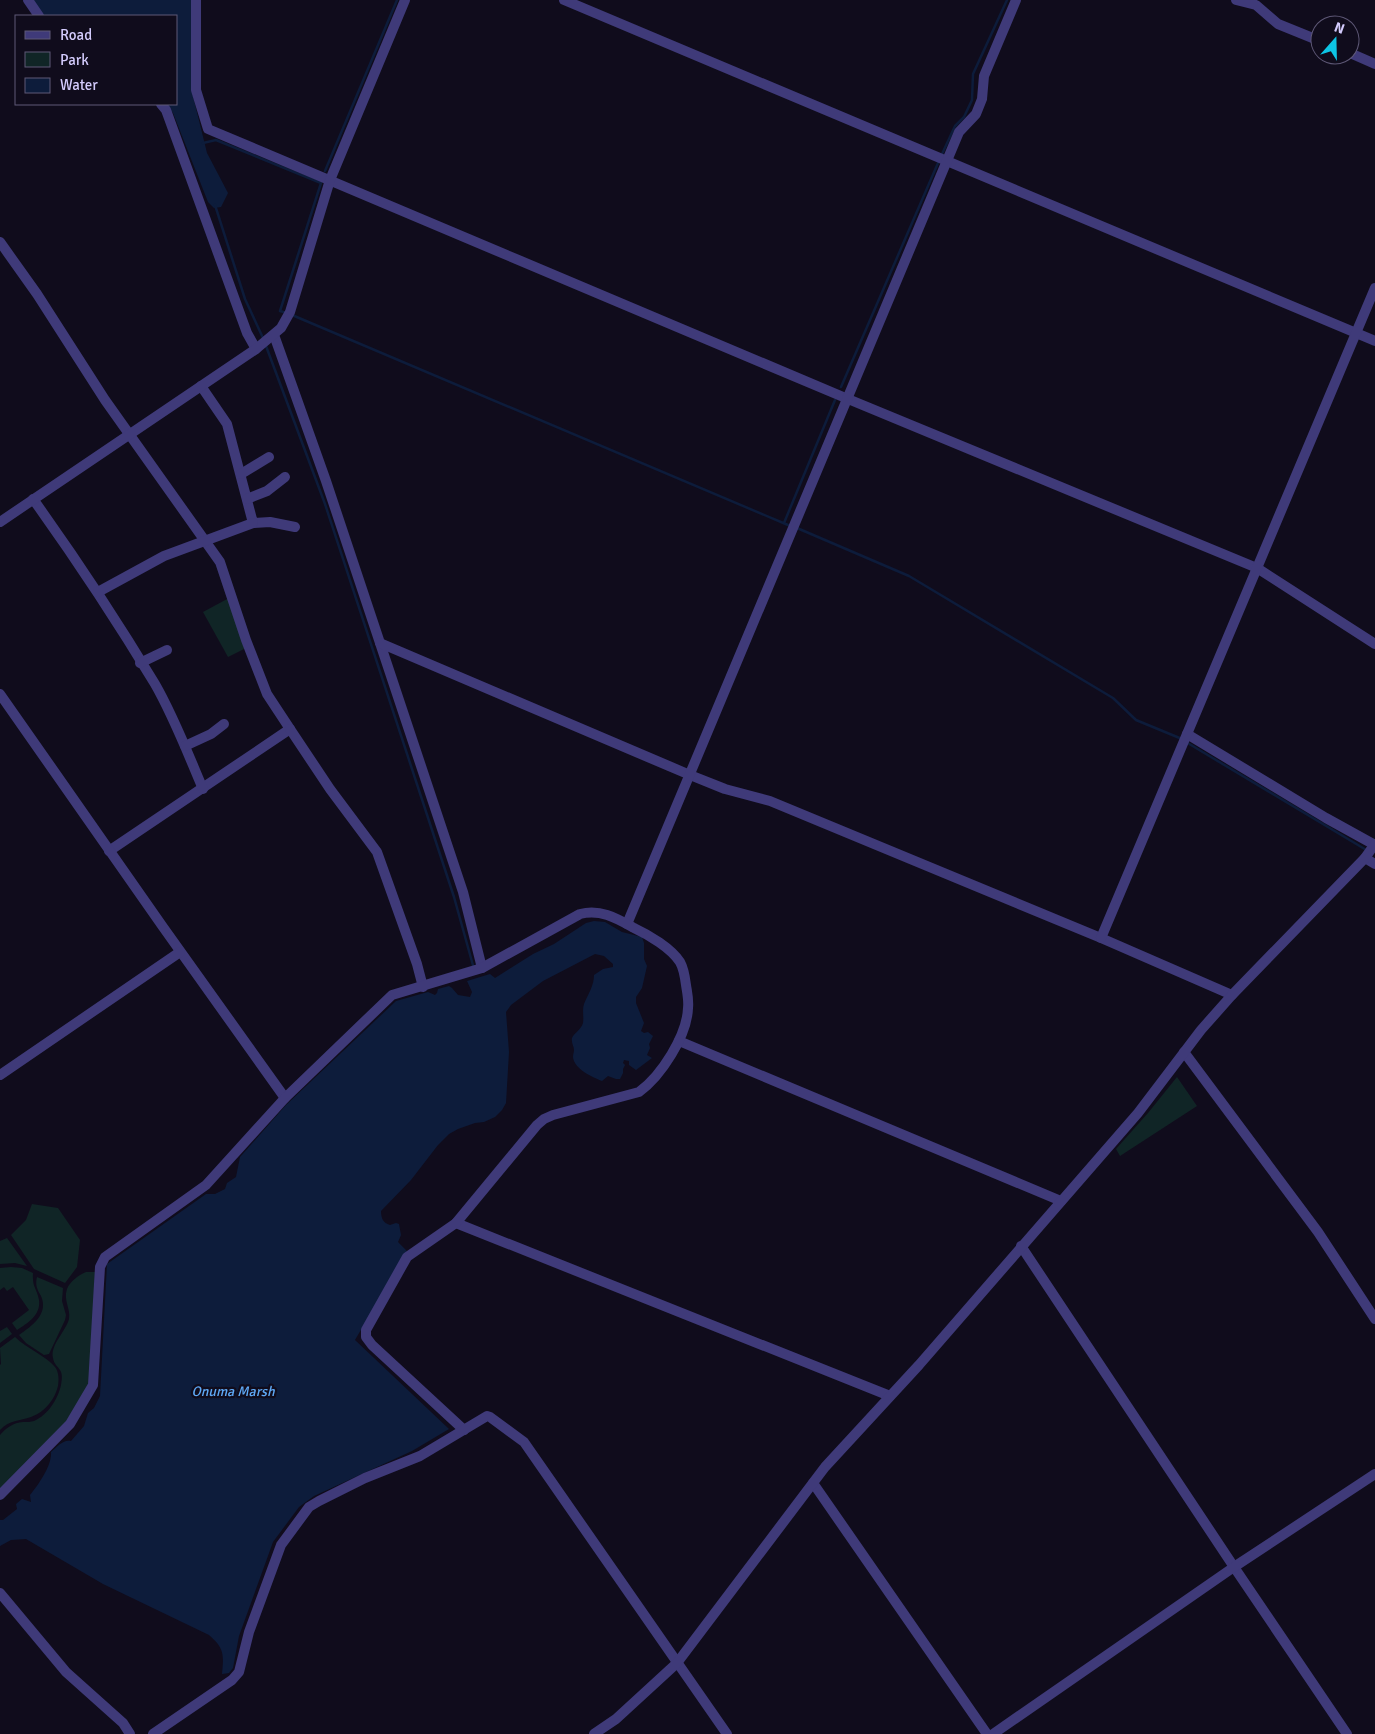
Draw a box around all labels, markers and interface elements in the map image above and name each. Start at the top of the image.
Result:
legend [15,15,178,105]
north arrow [1310,15,1360,65]
text: N [1332,19,1347,38]
text: Road [60,26,92,44]
text: Park [60,51,89,69]
text: Water [60,76,98,94]
water label: Onuma Marsh [191,1383,275,1400]

